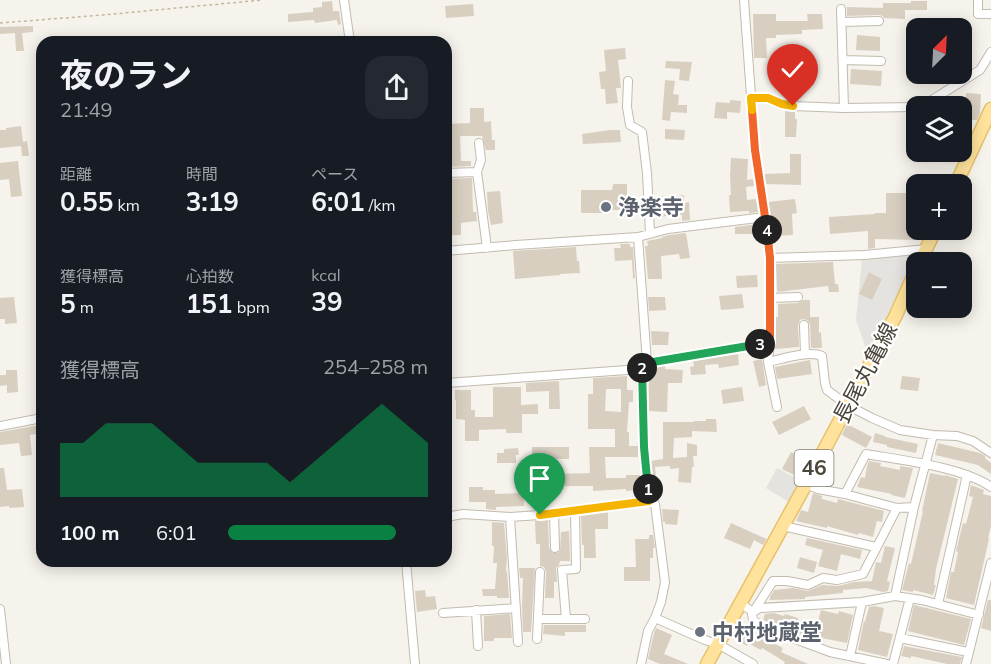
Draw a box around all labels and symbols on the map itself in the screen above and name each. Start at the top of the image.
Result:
north arrow [906,18,972,84]
pin [767,44,818,106]
place label: 浄楽寺 [618,193,684,221]
marker: 浄楽寺 [599,200,613,214]
pin: 4 [752,215,782,245]
street label: 長尾丸亀線 [827,318,903,428]
pin: 3 [745,329,775,359]
pin: 2 [627,353,657,383]
road number: 46 [794,450,834,486]
pin [514,453,565,515]
pin: 1 [633,474,663,504]
place label: 中村地蔵堂 [712,618,822,646]
marker: 中村地蔵堂 [693,625,707,639]

